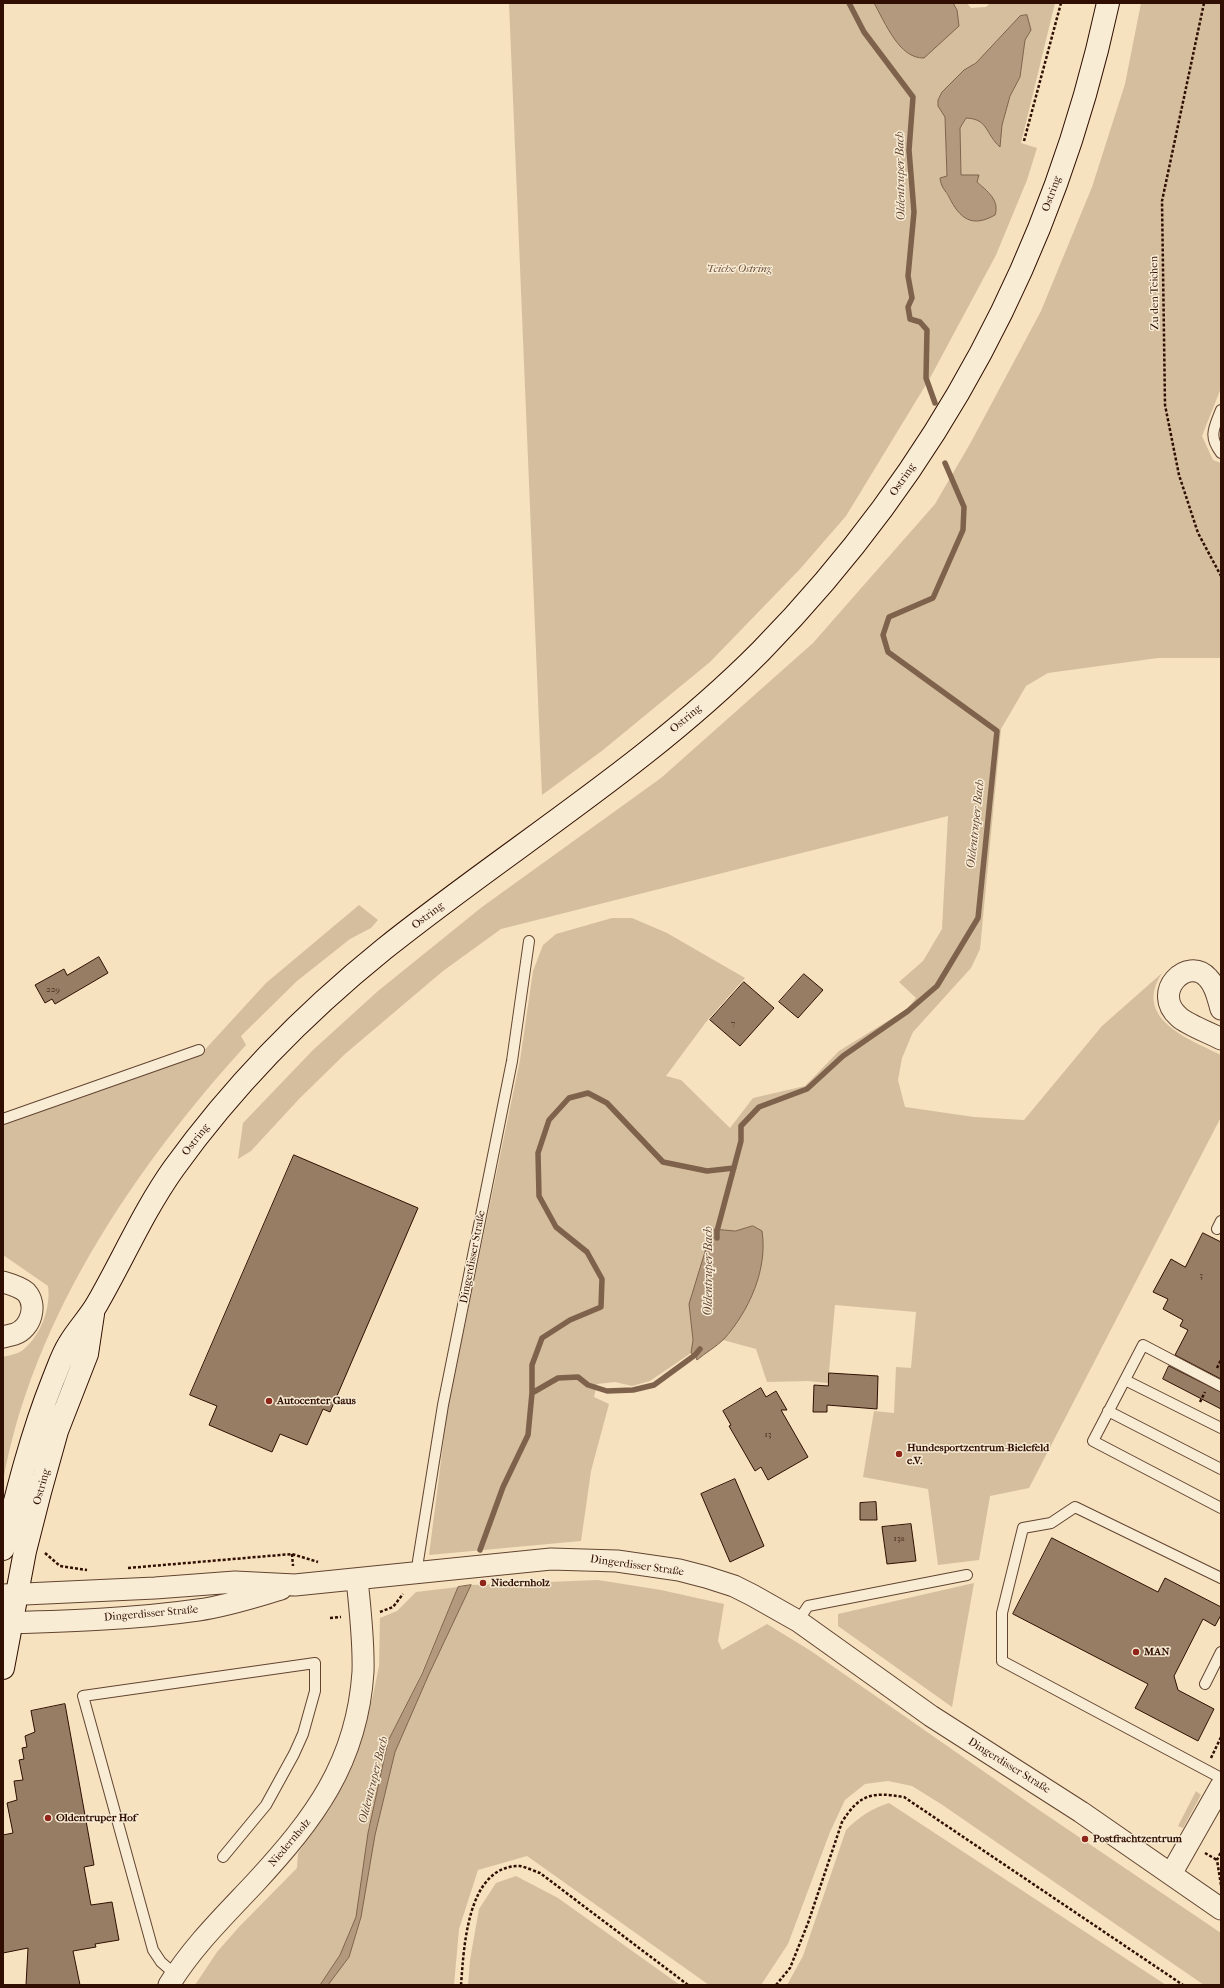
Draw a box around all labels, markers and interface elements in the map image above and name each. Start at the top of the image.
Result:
water label: Oldentruper Bach [893,131,909,221]
street label: Ostring [1039,174,1065,214]
street label: Zu den Teichen [1148,256,1162,330]
park label: Teiche Ostring [707,262,771,276]
street label: Ostring [887,461,919,499]
street label: Ostring [668,702,704,736]
water label: Oldentruper Bach [964,779,988,869]
street label: Ostring [409,900,447,932]
house number: 229 [46,985,60,995]
house number: 7 [731,1019,735,1029]
street label: Ostring [179,1121,213,1159]
street label: Dingerdisser Straße [457,1209,489,1305]
water label: Oldentruper Bach [702,1226,716,1316]
house number: 3 [1199,1271,1203,1281]
place label: Autocenter Gaus [277,1394,356,1408]
marker: Autocenter Gaus [264,1396,274,1406]
house number: 13 [765,1430,771,1440]
place label: Hundesportzentrum-Bielefeld e.V. [907,1441,1049,1467]
marker: Hundesportzentrum-Bielefeld e.V. [894,1449,904,1459]
street label: Ostring [31,1467,53,1507]
house number: 13a [893,1534,905,1544]
street label: Dingerdisser Straße [589,1553,685,1579]
place label: Niedernholz [491,1576,550,1590]
marker: Niedernholz [478,1578,488,1588]
street label: Dingerdisser Straße [103,1603,199,1625]
place label: MAN [1144,1645,1170,1659]
marker: MAN [1131,1647,1141,1657]
water label: Oldentruper Bach [356,1735,392,1825]
street label: Dingerdisser Straße [965,1735,1053,1797]
place label: Oldentruper Hof [56,1811,136,1825]
marker: Oldentruper Hof [43,1813,53,1823]
street label: Niedernholz [266,1816,314,1870]
place label: Postfrachtzentrum [1093,1832,1182,1846]
marker: Postfrachtzentrum [1080,1834,1090,1844]

